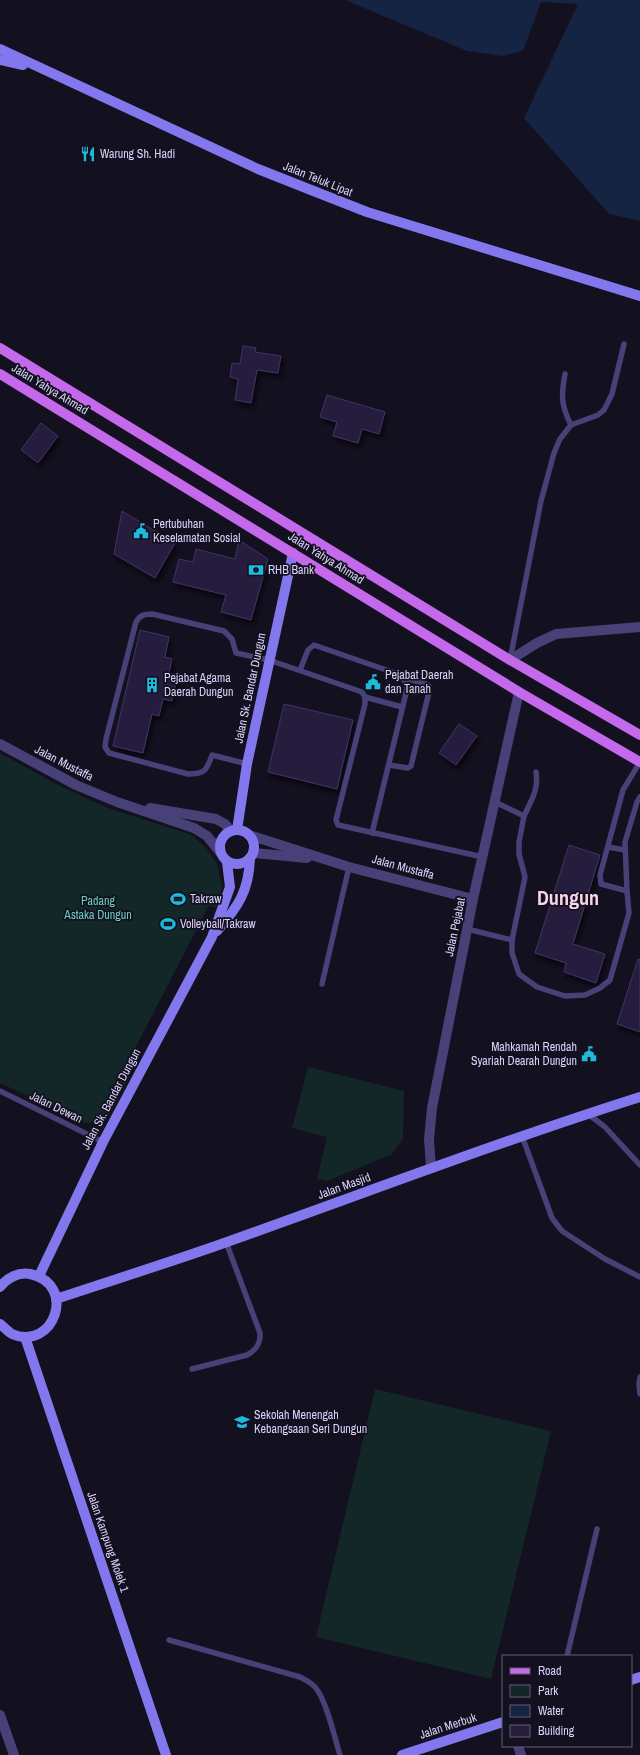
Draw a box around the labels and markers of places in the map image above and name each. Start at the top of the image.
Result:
restaurant icon: Warung Sh. Hadi [79,145,97,163]
place label: Warung Sh. Hadi [100,146,175,162]
place label: Pertubuhan Keselamatan Sosial [153,516,241,546]
public building icon: Pertubuhan Keselamatan Sosial [132,522,150,540]
bank icon: RHB Bank [247,561,265,579]
place label: RHB Bank [268,562,314,578]
place label: Pejabat Daerah dan Tanah [385,667,453,697]
place label: Pejabat Agama Daerah Dungun [164,670,233,700]
public building icon: Pejabat Daerah dan Tanah [364,673,382,691]
building icon: Pejabat Agama Daerah Dungun [143,676,161,694]
sports icon: Takraw [169,890,187,908]
place label: Takraw [190,891,222,907]
sports icon: Volleyball/Takraw [159,915,177,933]
place label: Volleyball/Takraw [180,916,257,932]
place label: Mahkamah Rendah Syariah Dearah Dungun [471,1039,577,1069]
public building icon: Mahkamah Rendah Syariah Dearah Dungun [580,1045,598,1063]
place label: Sekolah Menengah Kebangsaan Seri Dungun [254,1407,367,1437]
school or university icon: Sekolah Menengah Kebangsaan Seri Dungun [233,1413,251,1431]

